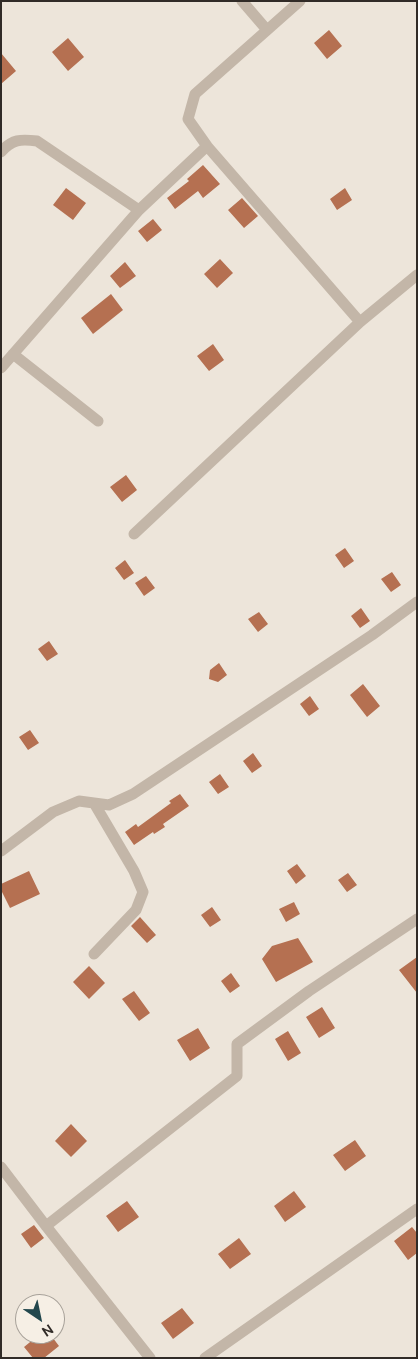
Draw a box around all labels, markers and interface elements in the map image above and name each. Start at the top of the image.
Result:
north arrow [15,1294,65,1344]
text: N [39,1321,57,1340]

